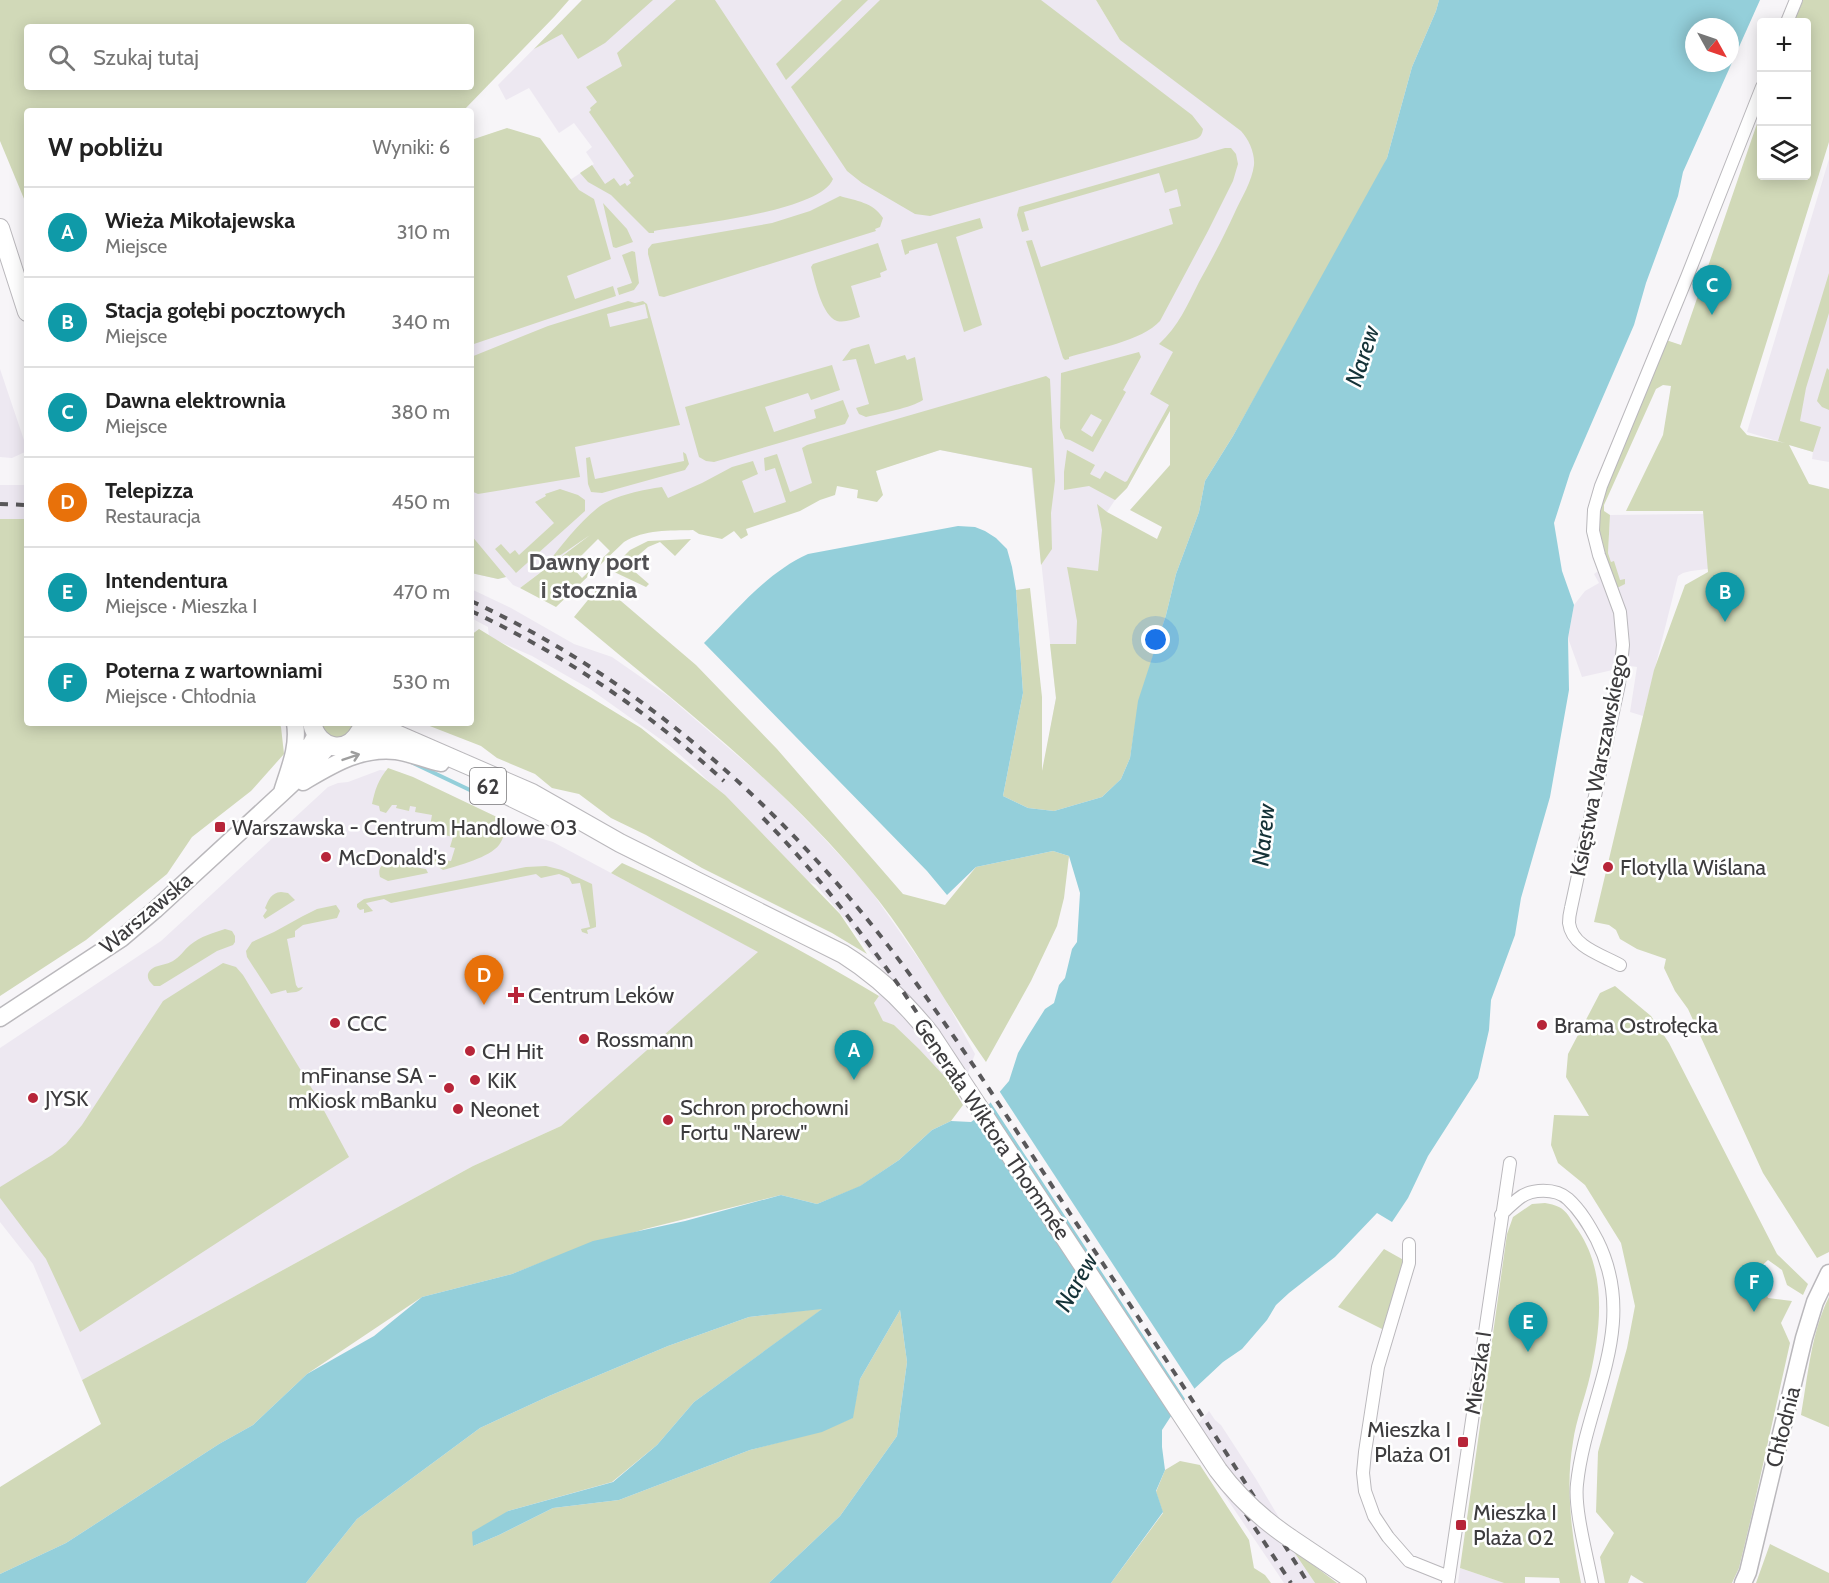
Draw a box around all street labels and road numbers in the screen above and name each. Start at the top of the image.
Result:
street label: Księstwa Warszawskiego [1564,651,1634,879]
road number: 62 [470,768,506,804]
street label: Warszawska [94,866,198,960]
street label: Generała Wiktora Thommée [908,1013,1076,1245]
street label: Mieszka I [1459,1330,1497,1416]
street label: Chłodnia [1760,1383,1806,1470]

